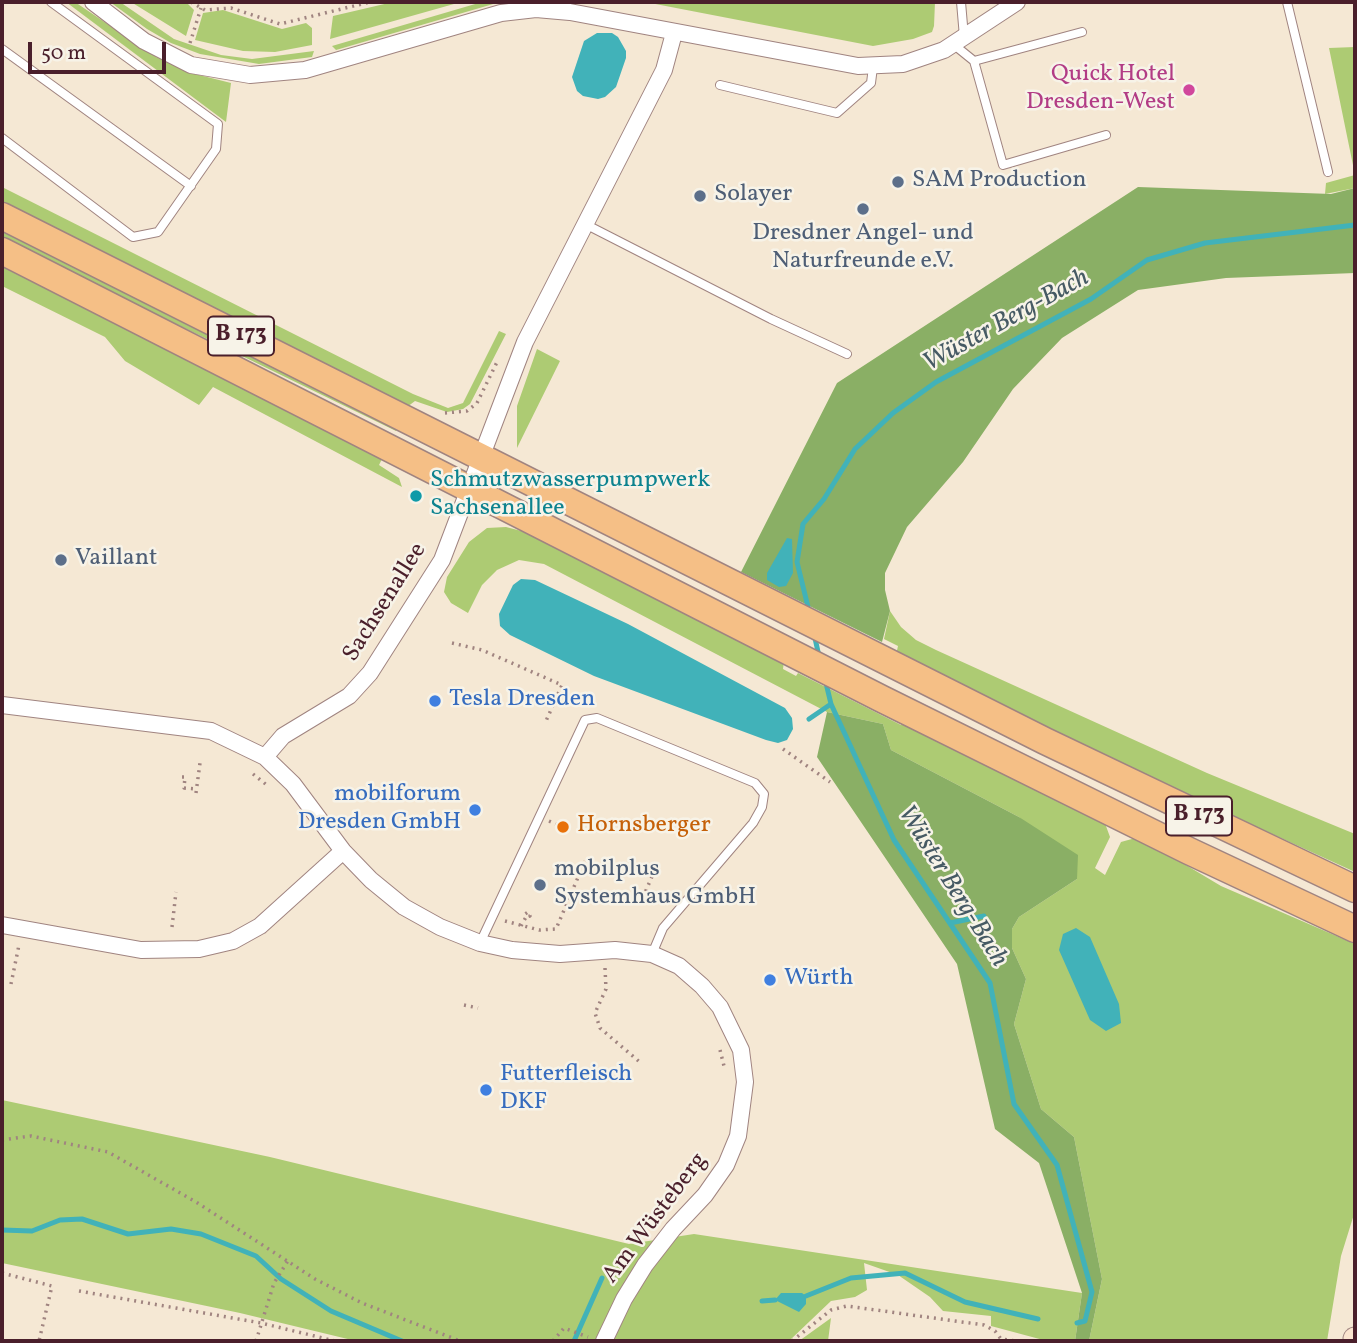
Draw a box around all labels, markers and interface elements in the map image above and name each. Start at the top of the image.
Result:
scale bar [32,28,170,72]
text: 50 m [41,39,86,68]
place label: Quick Hotel Dresden-West [1026,62,1175,118]
marker: Quick Hotel Dresden-West [1181,82,1197,98]
place label: SAM Production [912,168,1087,196]
marker: SAM Production [890,174,906,190]
place label: Solayer [714,182,792,210]
marker: Solayer [692,188,708,204]
marker: Dresdner Angel- und Naturfreunde e.V. [855,201,871,217]
place label: Dresdner Angel- und Naturfreunde e.V. [752,221,974,277]
water label: Wüster Berg-Bach [919,264,1095,380]
road number: B 173 [208,316,274,356]
place label: Schmutzwasserpumpwerk Sachsenallee [430,468,710,524]
marker: Schmutzwasserpumpwerk Sachsenallee [408,488,424,504]
street label: Sachsenallee [338,538,434,668]
place label: Vaillant [75,546,158,574]
marker: Vaillant [53,552,69,568]
place label: Tesla Dresden [449,687,595,715]
marker: Tesla Dresden [427,693,443,709]
place label: mobilforum Dresden GmbH [298,782,461,838]
road number: B 173 [1166,796,1232,836]
water label: Wüster Berg-Bach [889,800,1013,974]
marker: mobilforum Dresden GmbH [467,802,483,818]
place label: Hornsberger [577,813,711,841]
marker: Hornsberger [555,819,571,835]
place label: mobilplus Systemhaus GmbH [554,857,756,913]
marker: mobilplus Systemhaus GmbH [532,877,548,893]
place label: Würth [784,966,853,994]
marker: Würth [762,972,778,988]
place label: Futterfleisch DKF [500,1062,632,1118]
marker: Futterfleisch DKF [478,1082,494,1098]
street label: Am Wüsteberg [597,1148,715,1290]

